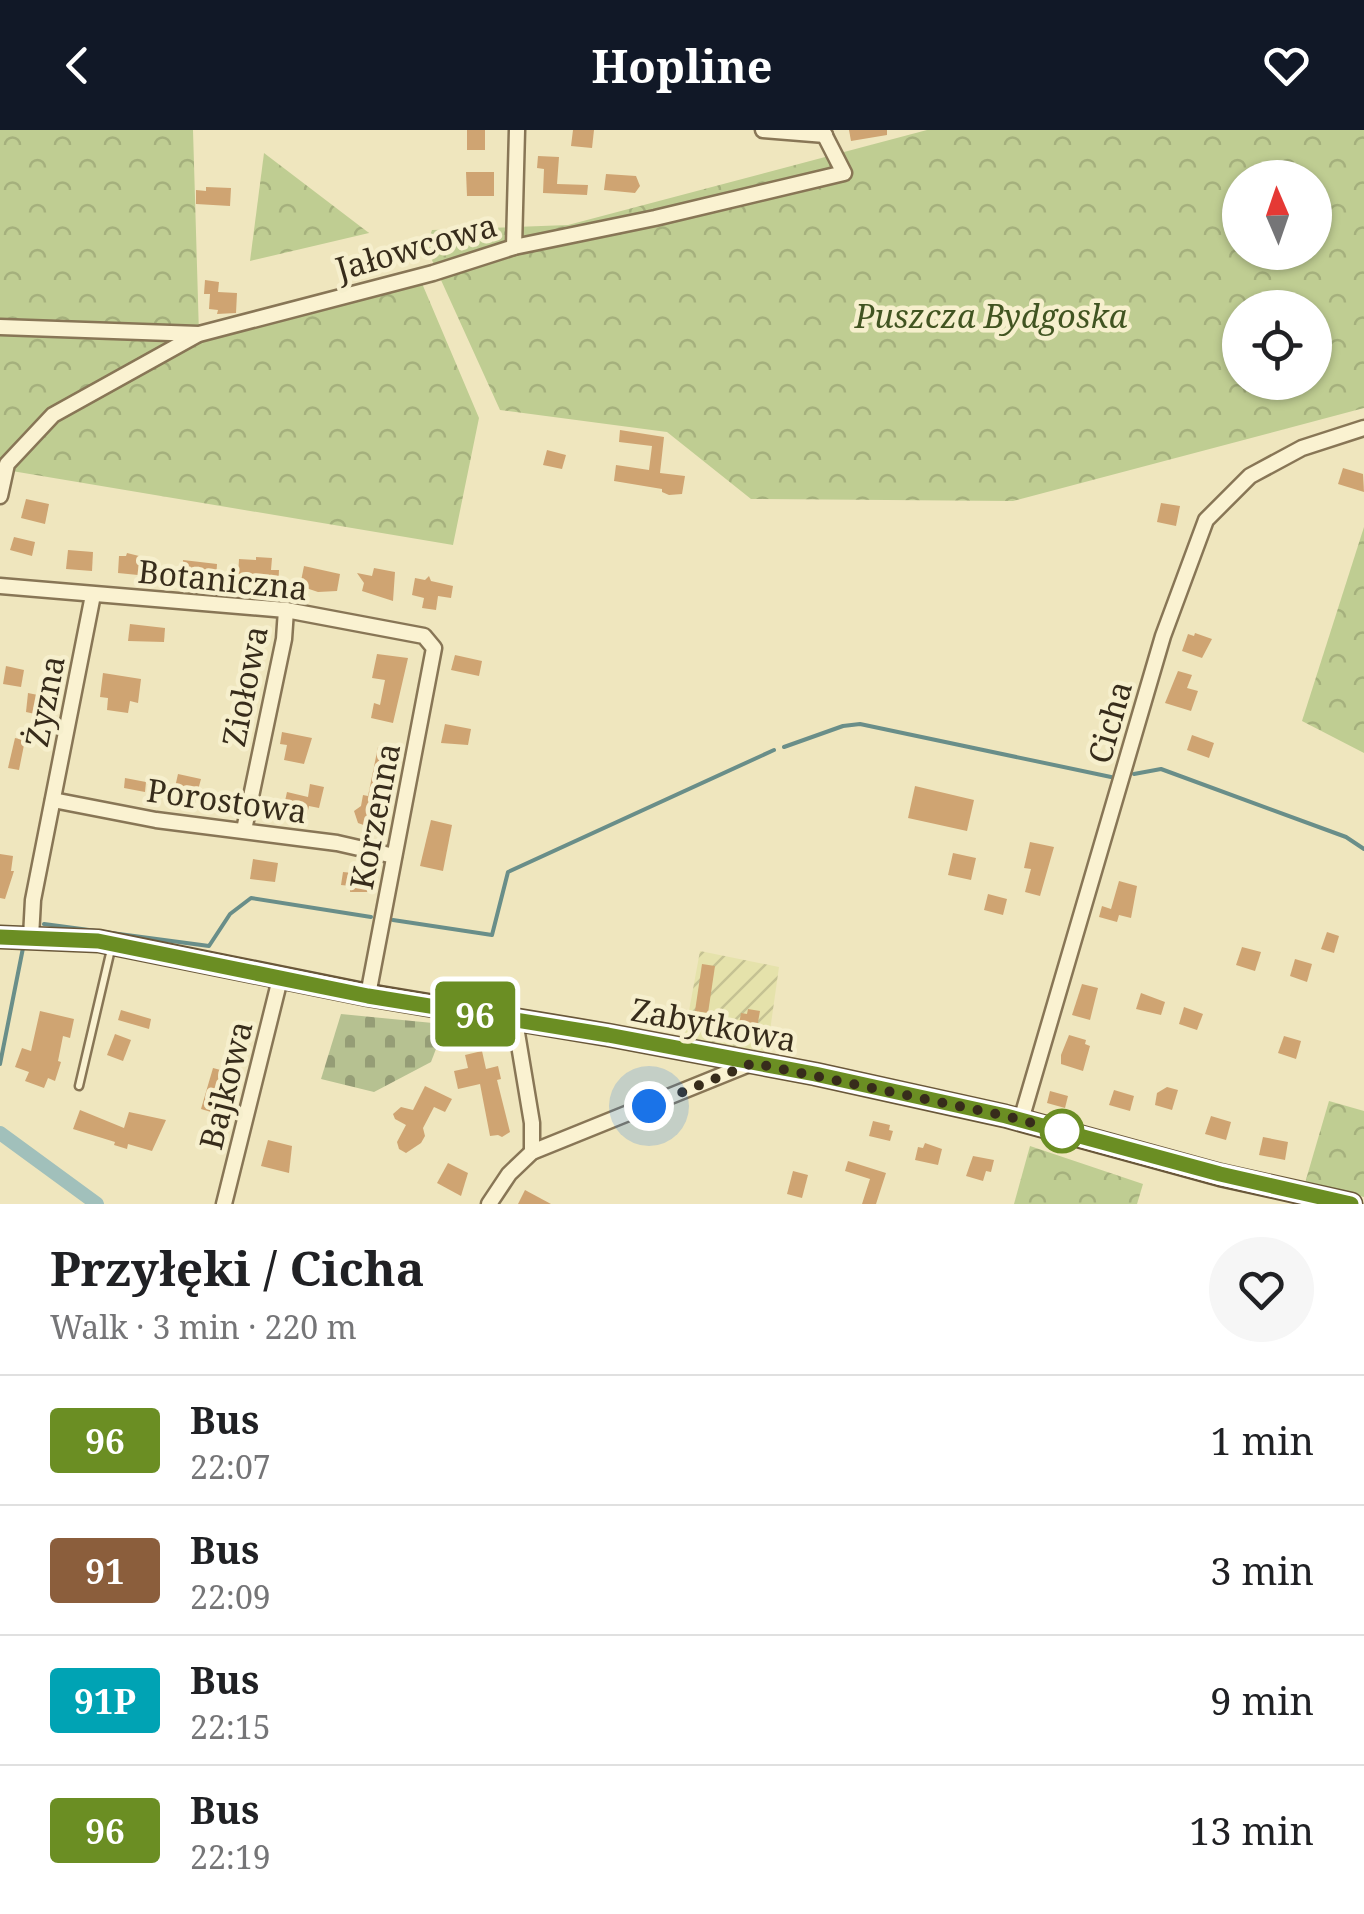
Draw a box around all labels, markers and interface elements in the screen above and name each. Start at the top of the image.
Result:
text: Hopline [592,35,772,96]
icon: back [50,38,105,93]
icon: heart [1259,38,1314,93]
north arrow [1222,160,1332,270]
map controls [1222,160,1332,400]
street label: Jałowcowa [329,203,502,290]
button: locate [1222,290,1332,400]
park label: Puszcza Bydgoska [854,294,1128,337]
street label: Botaniczna [136,549,310,609]
street label: Ziołowa [211,622,277,750]
street label: Żyzna [14,652,74,750]
street label: Cicha [1077,676,1141,768]
street label: Korzenna [339,739,409,893]
street label: Porostowa [144,767,310,833]
line badge: 96 [430,982,520,1046]
street label: Zabytkowa [628,987,800,1061]
text: 96 [455,991,495,1038]
street label: Bajkowa [188,1016,262,1154]
your location [624,1081,674,1131]
unlabelled marker [1041,1110,1083,1152]
text: Przyłęki / Cicha [50,1235,425,1300]
button: heart [1209,1237,1314,1342]
text: Walk · 3 min · 220 m [50,1305,357,1348]
text: Bus [190,1393,259,1445]
text: 1 min [1210,1414,1314,1466]
text: 96 [85,1417,125,1464]
text: 22:07 [190,1445,271,1488]
text: Bus [190,1523,259,1575]
text: 3 min [1210,1544,1314,1596]
text: 91 [85,1547,125,1594]
text: 22:09 [190,1575,271,1618]
text: Bus [190,1653,259,1705]
text: 9 min [1210,1674,1314,1726]
text: 91P [74,1677,136,1724]
text: 22:15 [190,1705,271,1748]
text: Bus [190,1783,259,1835]
text: 13 min [1189,1804,1314,1856]
text: 96 [85,1807,125,1854]
text: 22:19 [190,1835,271,1878]

